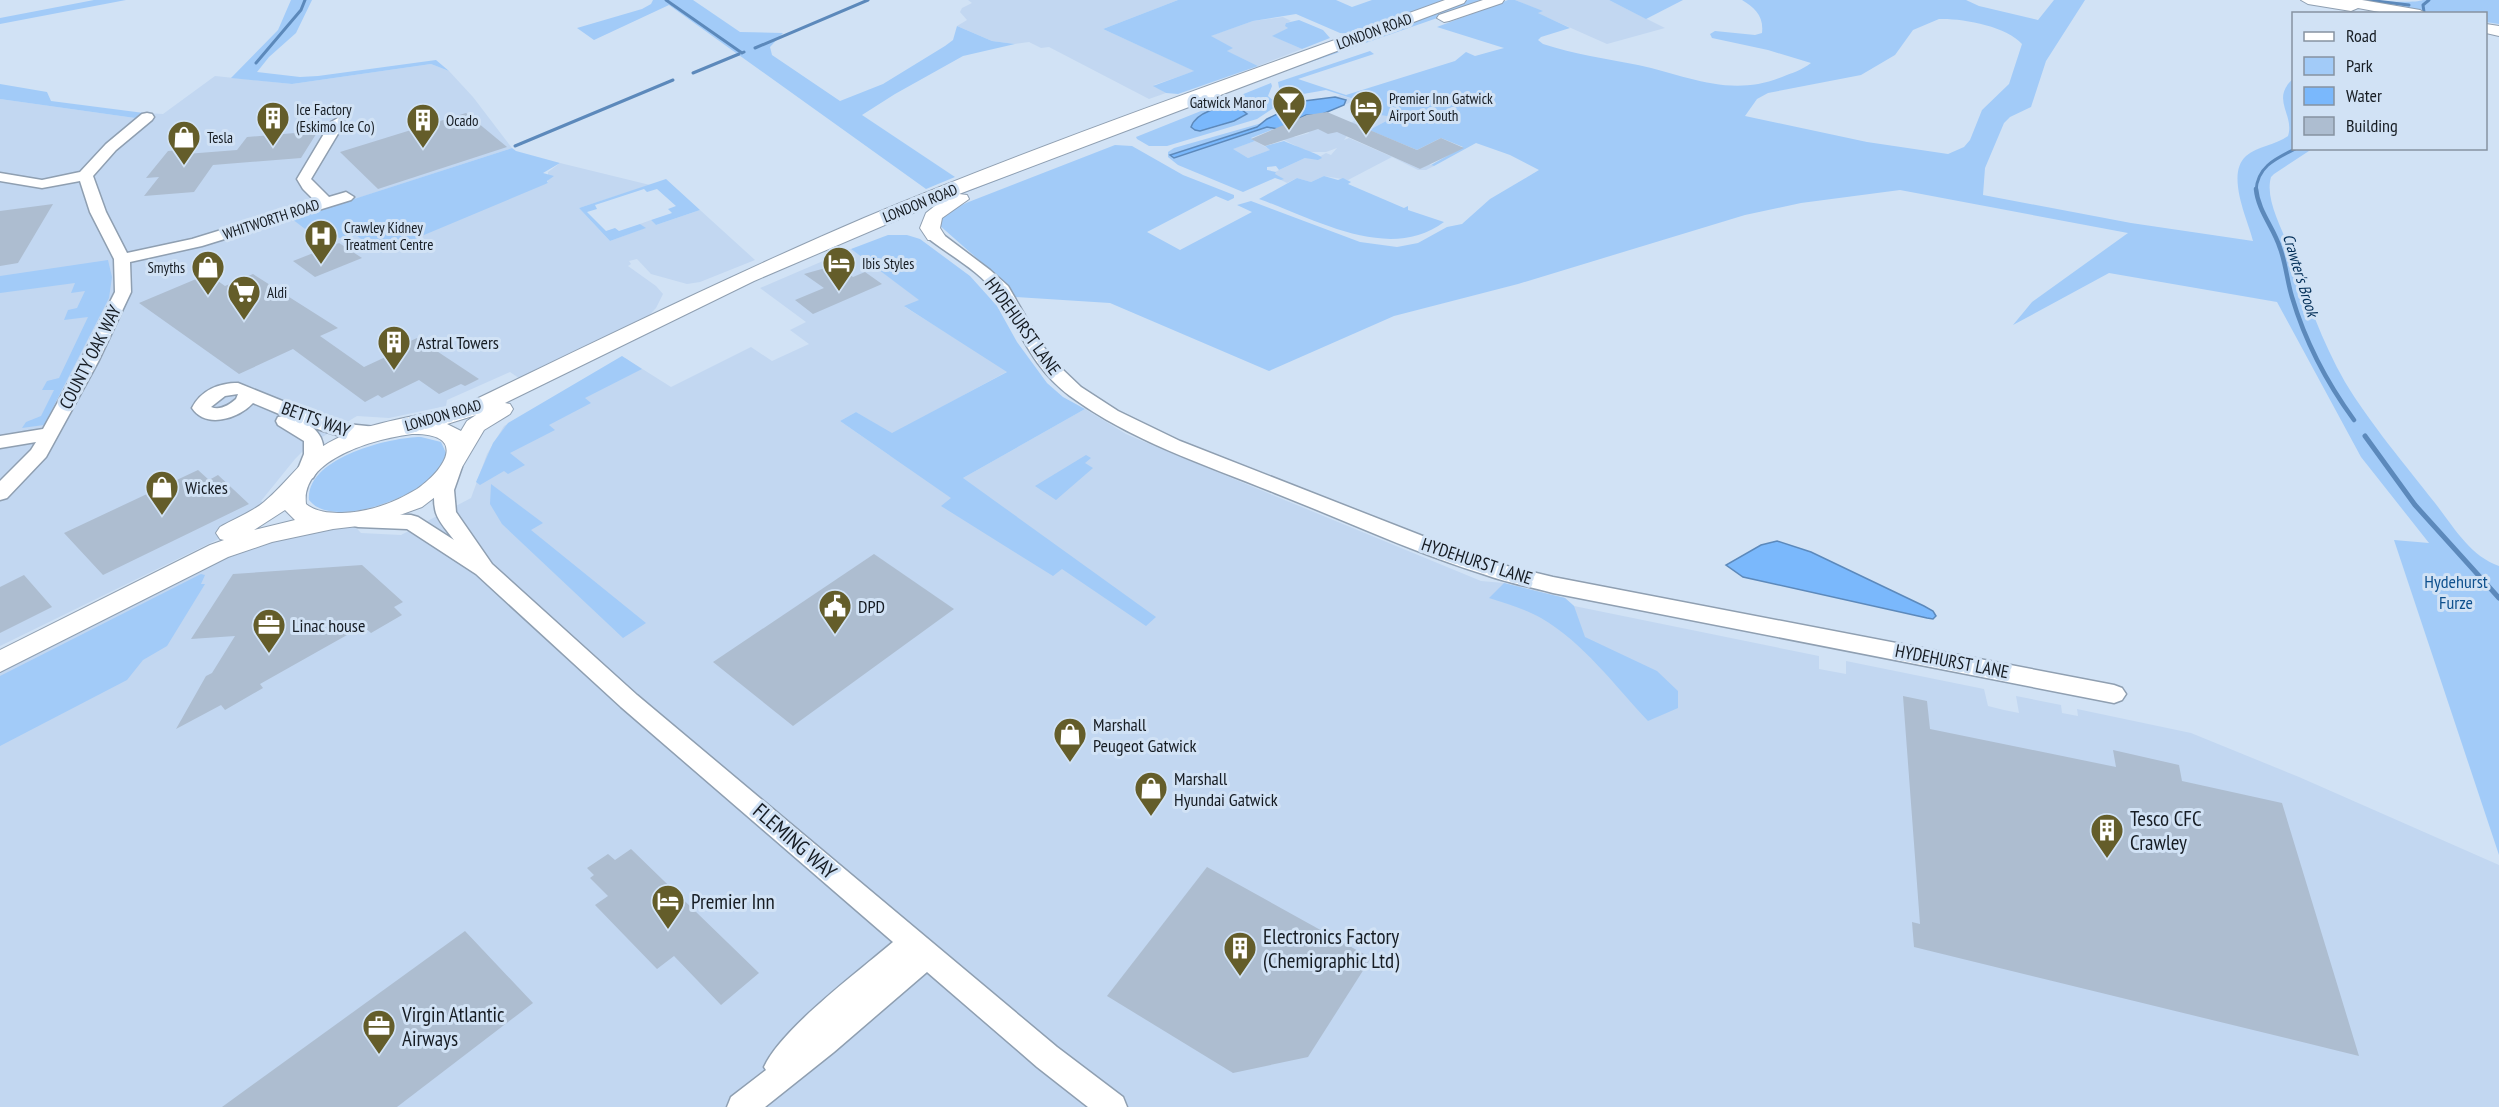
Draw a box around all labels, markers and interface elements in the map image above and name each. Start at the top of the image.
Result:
street label: LONDON ROAD [1334,9,1414,53]
legend [2292,12,2487,150]
text: Road [2346,24,2377,47]
text: Park [2346,54,2373,77]
bar icon: Gatwick Manor [1271,84,1307,131]
text: Water [2346,84,2382,107]
hotel icon: Premier Inn Gatwick Airport South [1348,89,1384,136]
place label: Premier Inn Gatwick Airport South [1389,89,1493,125]
place label: Gatwick Manor [1190,93,1267,112]
building icon: Ice Factory (Eskimo Ice Co) [255,100,291,147]
place label: Ice Factory (Eskimo Ice Co) [296,100,374,136]
building icon: Ocado [405,102,441,149]
place label: Ocado [446,111,479,130]
text: Building [2346,114,2398,137]
shop icon: Tesla [166,119,202,166]
place label: Tesla [207,128,233,147]
street label: LONDON ROAD [880,179,960,227]
street label: WHITWORTH ROAD [220,194,322,244]
hospital icon: Crawley Kidney Treatment Centre [303,218,339,265]
place label: Crawley Kidney Treatment Centre [344,218,433,254]
water label: Crawter's Brook [2279,231,2324,320]
hotel icon: Ibis Styles [821,245,857,292]
shop icon: Smyths [190,249,226,296]
place label: Ibis Styles [862,254,914,273]
place label: Smyths [147,258,185,277]
street label: HYDEHURST LANE [980,273,1066,379]
supermarket icon: Aldi [226,274,262,321]
place label: Aldi [267,283,287,302]
street label: COUNTY OAK WAY [54,301,126,413]
building icon: Astral Towers [376,324,412,371]
place label: Astral Towers [417,331,499,354]
street label: LONDON ROAD [403,395,484,435]
street label: BETTS WAY [279,396,354,442]
shop icon: Wickes [144,469,180,516]
place label: Wickes [185,476,228,499]
street label: HYDEHURST LANE [1419,532,1535,590]
park label: Hydehurst Furze [2424,570,2488,614]
public building icon: DPD [817,588,853,635]
place label: DPD [858,595,885,618]
office icon: Linac house [251,607,287,654]
place label: Linac house [292,614,365,637]
street label: HYDEHURST LANE [1893,639,2011,683]
place label: Marshall Peugeot Gatwick [1093,713,1196,757]
shop icon: Marshall Peugeot Gatwick [1052,716,1088,763]
place label: Marshall Hyundai Gatwick [1174,767,1278,811]
shop icon: Marshall Hyundai Gatwick [1133,770,1169,817]
street label: FLEMING WAY [748,797,843,885]
place label: Tesco CFC Crawley [2130,805,2202,856]
building icon: Tesco CFC Crawley [2089,812,2125,859]
hotel icon: Premier Inn [650,883,686,930]
place label: Premier Inn [691,888,775,915]
place label: Electronics Factory (Chemigraphic Ltd) [1263,923,1399,974]
building icon: Electronics Factory (Chemigraphic Ltd) [1222,930,1258,977]
place label: Virgin Atlantic Airways [401,1001,505,1052]
office icon: Virgin Atlantic Airways [361,1008,397,1055]

